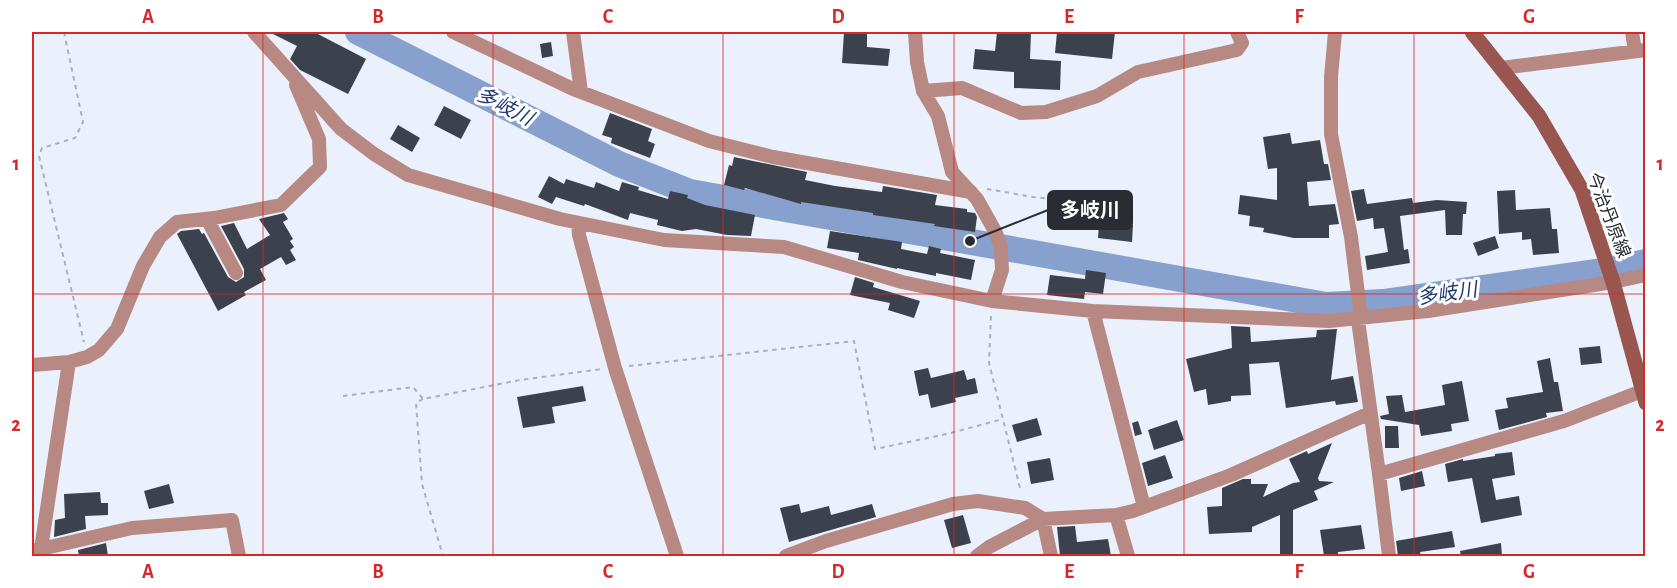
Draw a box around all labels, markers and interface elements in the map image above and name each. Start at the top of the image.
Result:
text: A [142,7,154,27]
text: B [372,7,384,27]
text: C [603,7,614,27]
text: D [831,7,845,27]
text: E [1064,7,1074,27]
text: F [1294,7,1304,27]
text: G [1523,7,1535,27]
water label: 多岐川 [473,83,538,130]
text: 1 [12,154,20,174]
text: 1 [1656,154,1664,174]
street label: 今治丹原線 [1584,169,1634,261]
callout: 多岐川 [1048,191,1132,229]
text: 多岐川 [1060,199,1120,221]
water label: 多岐川 [1416,279,1480,308]
text: 2 [11,415,21,435]
text: 2 [1655,415,1665,435]
text: A [142,562,154,582]
text: B [372,562,384,582]
text: C [603,562,614,582]
text: D [831,562,845,582]
text: E [1064,562,1074,582]
text: F [1294,562,1304,582]
text: G [1523,562,1535,582]

